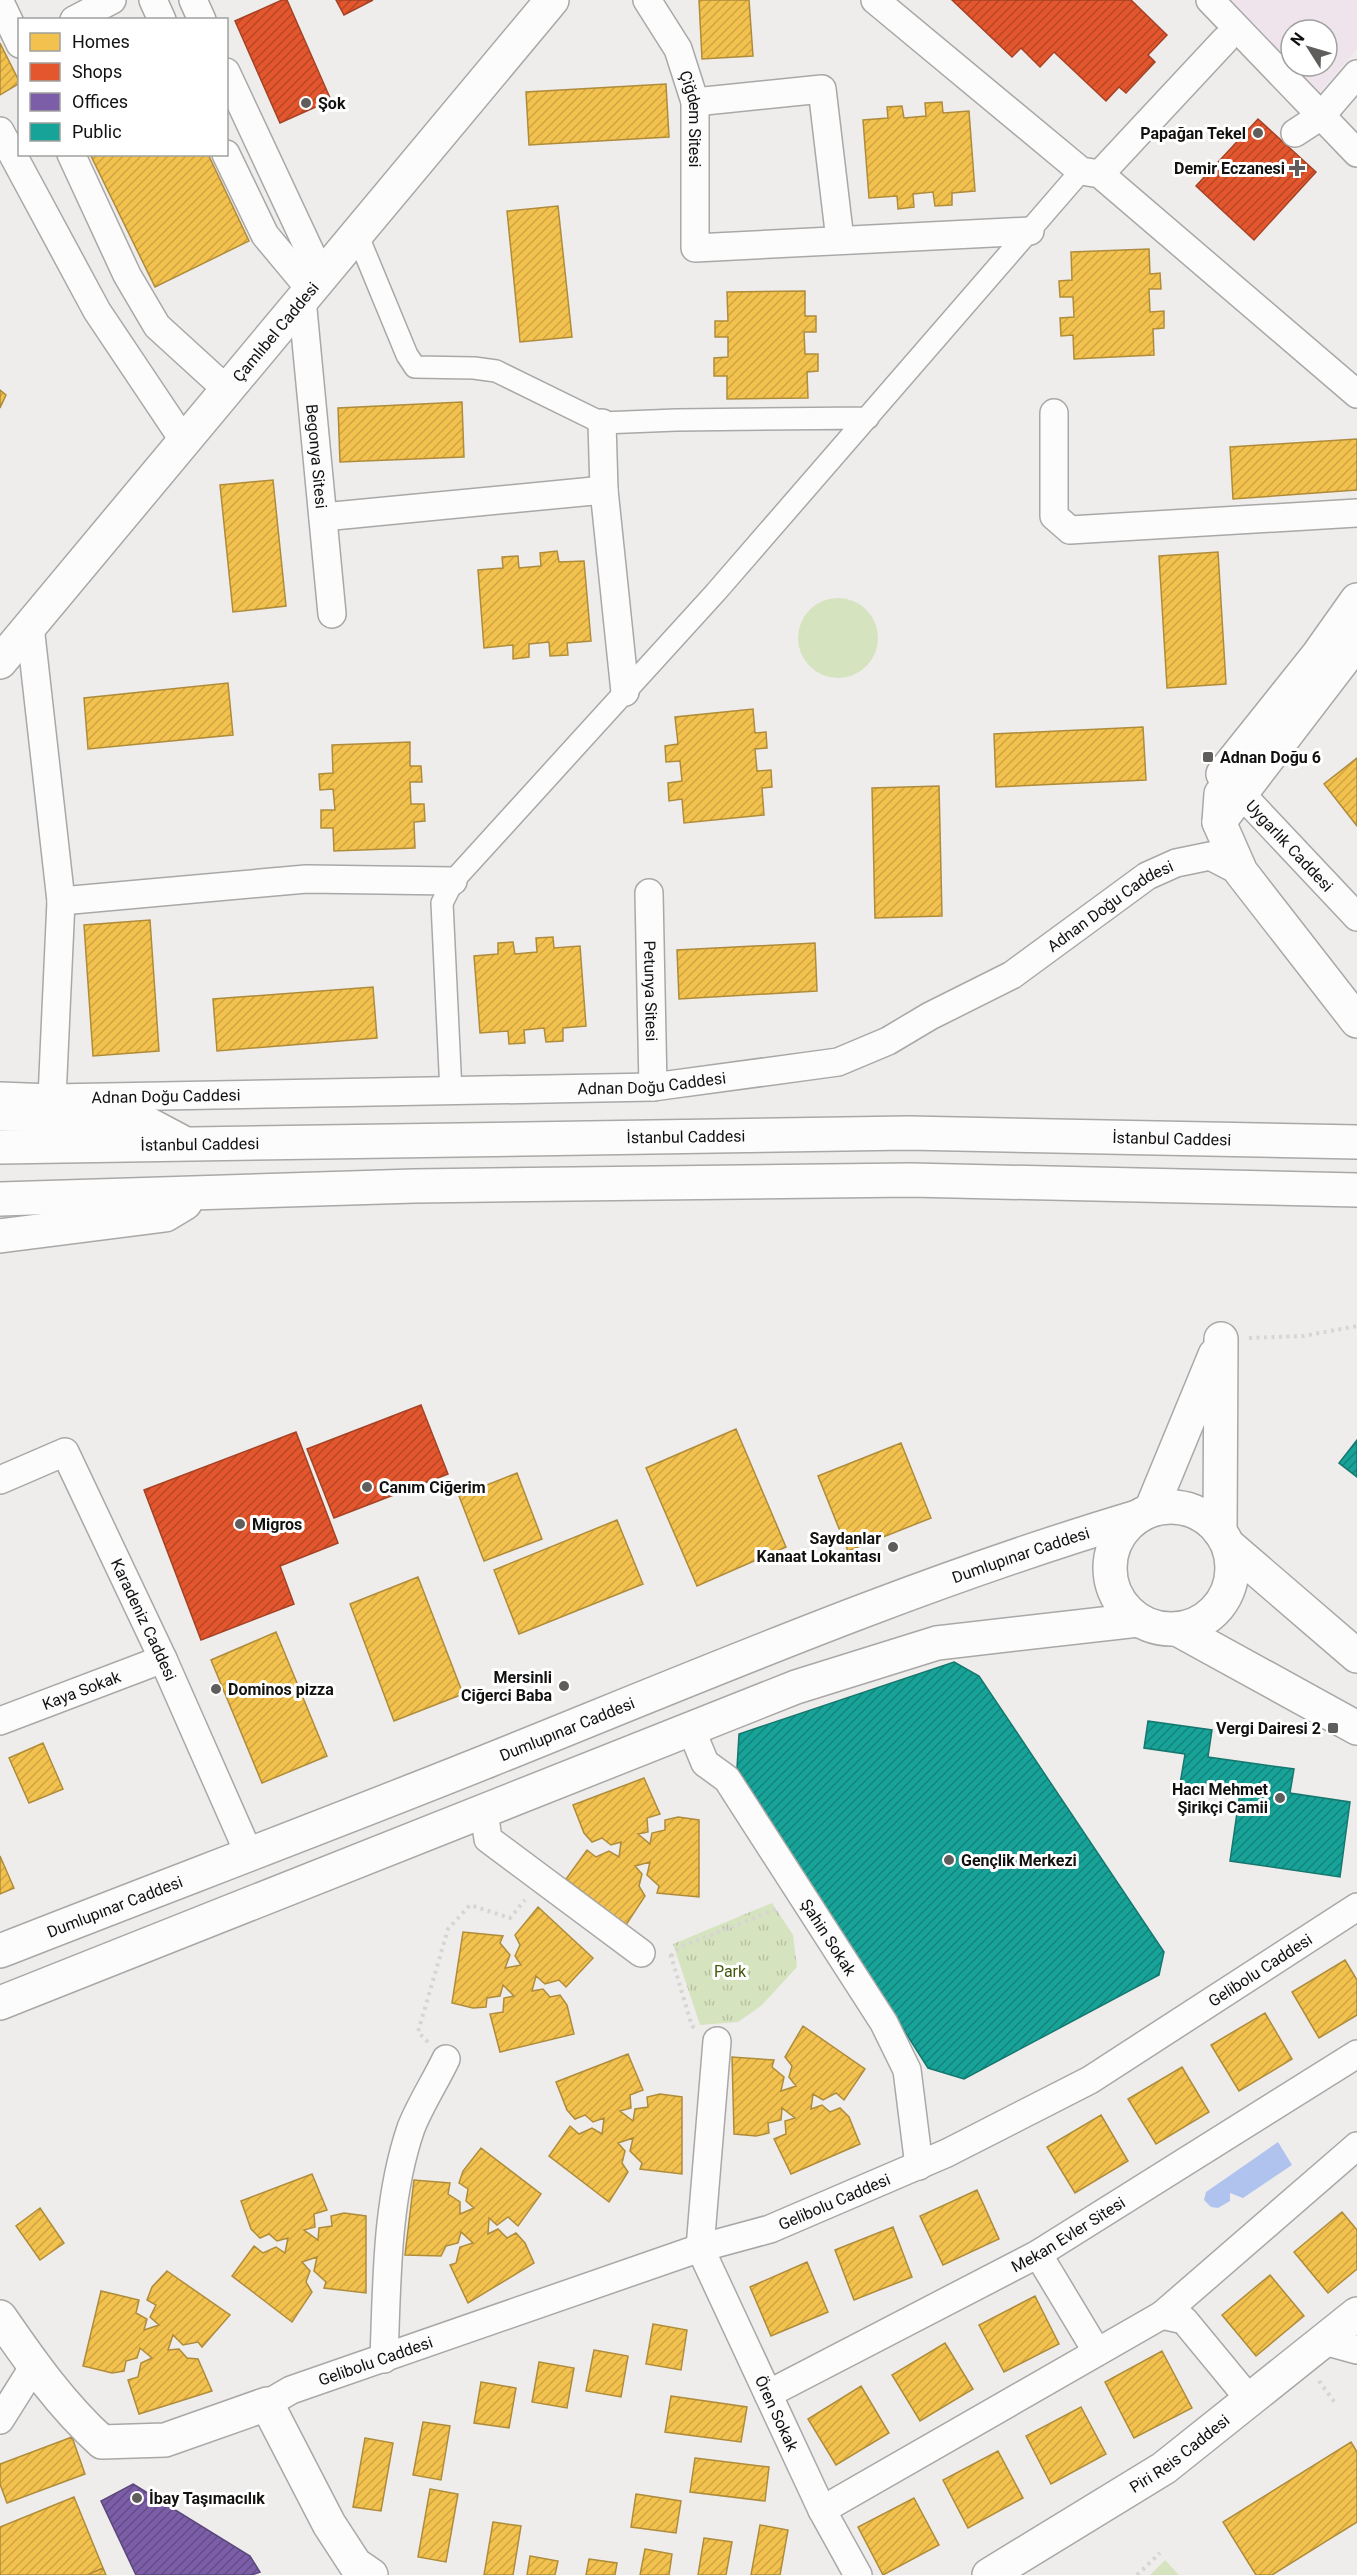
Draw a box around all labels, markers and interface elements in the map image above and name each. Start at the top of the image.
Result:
legend [18,18,228,156]
north arrow [1279,18,1339,78]
text: N [1286,29,1308,50]
text: Homes [72,31,130,52]
text: Shops [72,61,122,82]
street label: Çiğdem Sitesi [676,68,705,167]
text: Offices [72,91,128,112]
place label: Şok [318,94,346,113]
marker: Şok [299,96,313,110]
text: Public [72,121,122,142]
place label: Papağan Tekel [1140,124,1246,143]
marker: Papağan Tekel [1251,126,1265,140]
place label: Demir Eczanesi [1174,159,1285,178]
marker: Demir Eczanesi [1290,161,1304,175]
street label: Çamlıbel Caddesi [228,278,322,386]
street label: Begonya Sitesi [303,403,331,509]
place label: Adnan Doğu 6 [1220,748,1321,767]
marker: Adnan Doğu 6 [1201,750,1215,764]
street label: Uygarlık Caddesi [1242,796,1337,895]
street label: Adnan Doğu Caddesi [1043,856,1176,956]
street label: Petunya Sitesi [640,940,662,1042]
street label: Adnan Doğu Caddesi [577,1068,727,1098]
street label: Adnan Doğu Caddesi [91,1085,241,1107]
street label: İstanbul Caddesi [626,1126,746,1147]
street label: İstanbul Caddesi [1112,1128,1231,1149]
street label: İstanbul Caddesi [140,1134,260,1154]
place label: Canım Ciğerim [379,1478,486,1497]
marker: Canım Ciğerim [360,1480,374,1494]
place label: Migros [252,1515,302,1534]
marker: Migros [233,1517,247,1531]
street label: Dumlupınar Caddesi [949,1523,1092,1587]
place label: Saydanlar Kanaat Lokantası [756,1529,881,1566]
marker: Saydanlar Kanaat Lokantası [886,1540,900,1554]
street label: Karadeniz Caddesi [107,1555,181,1683]
street label: Kaya Sokak [39,1666,124,1714]
place label: Mersinli Ciğerci Baba [461,1668,552,1705]
marker: Mersinli Ciğerci Baba [557,1679,571,1693]
place label: Dominos pizza [228,1680,334,1699]
marker: Dominos pizza [209,1682,223,1696]
street label: Dumlupınar Caddesi [497,1693,637,1765]
place label: Vergi Dairesi 2 [1216,1719,1321,1738]
marker: Vergi Dairesi 2 [1326,1721,1340,1735]
place label: Hacı Mehmet Şirikçi Camii [1172,1780,1269,1817]
marker: Hacı Mehmet Şirikçi Camii [1273,1791,1287,1805]
place label: Gençlik Merkezi [961,1851,1077,1870]
marker: Gençlik Merkezi [942,1853,956,1867]
street label: Dumlupınar Caddesi [44,1872,185,1941]
street label: Şahin Sokak [797,1895,861,1980]
street label: Gelibolu Caddesi [1205,1929,1315,2010]
park label: Park [714,1962,747,1981]
street label: Gelibolu Caddesi [775,2169,893,2234]
street label: Mekan Evler Sitesi [1008,2192,1128,2276]
street label: Gelibolu Caddesi [316,2332,435,2389]
street label: Ören Sokak [751,2372,803,2455]
street label: Piri Reis Caddesi [1126,2410,1233,2496]
place label: İbay Taşımacılık [149,2489,265,2508]
marker: İbay Taşımacılık [130,2491,144,2505]

